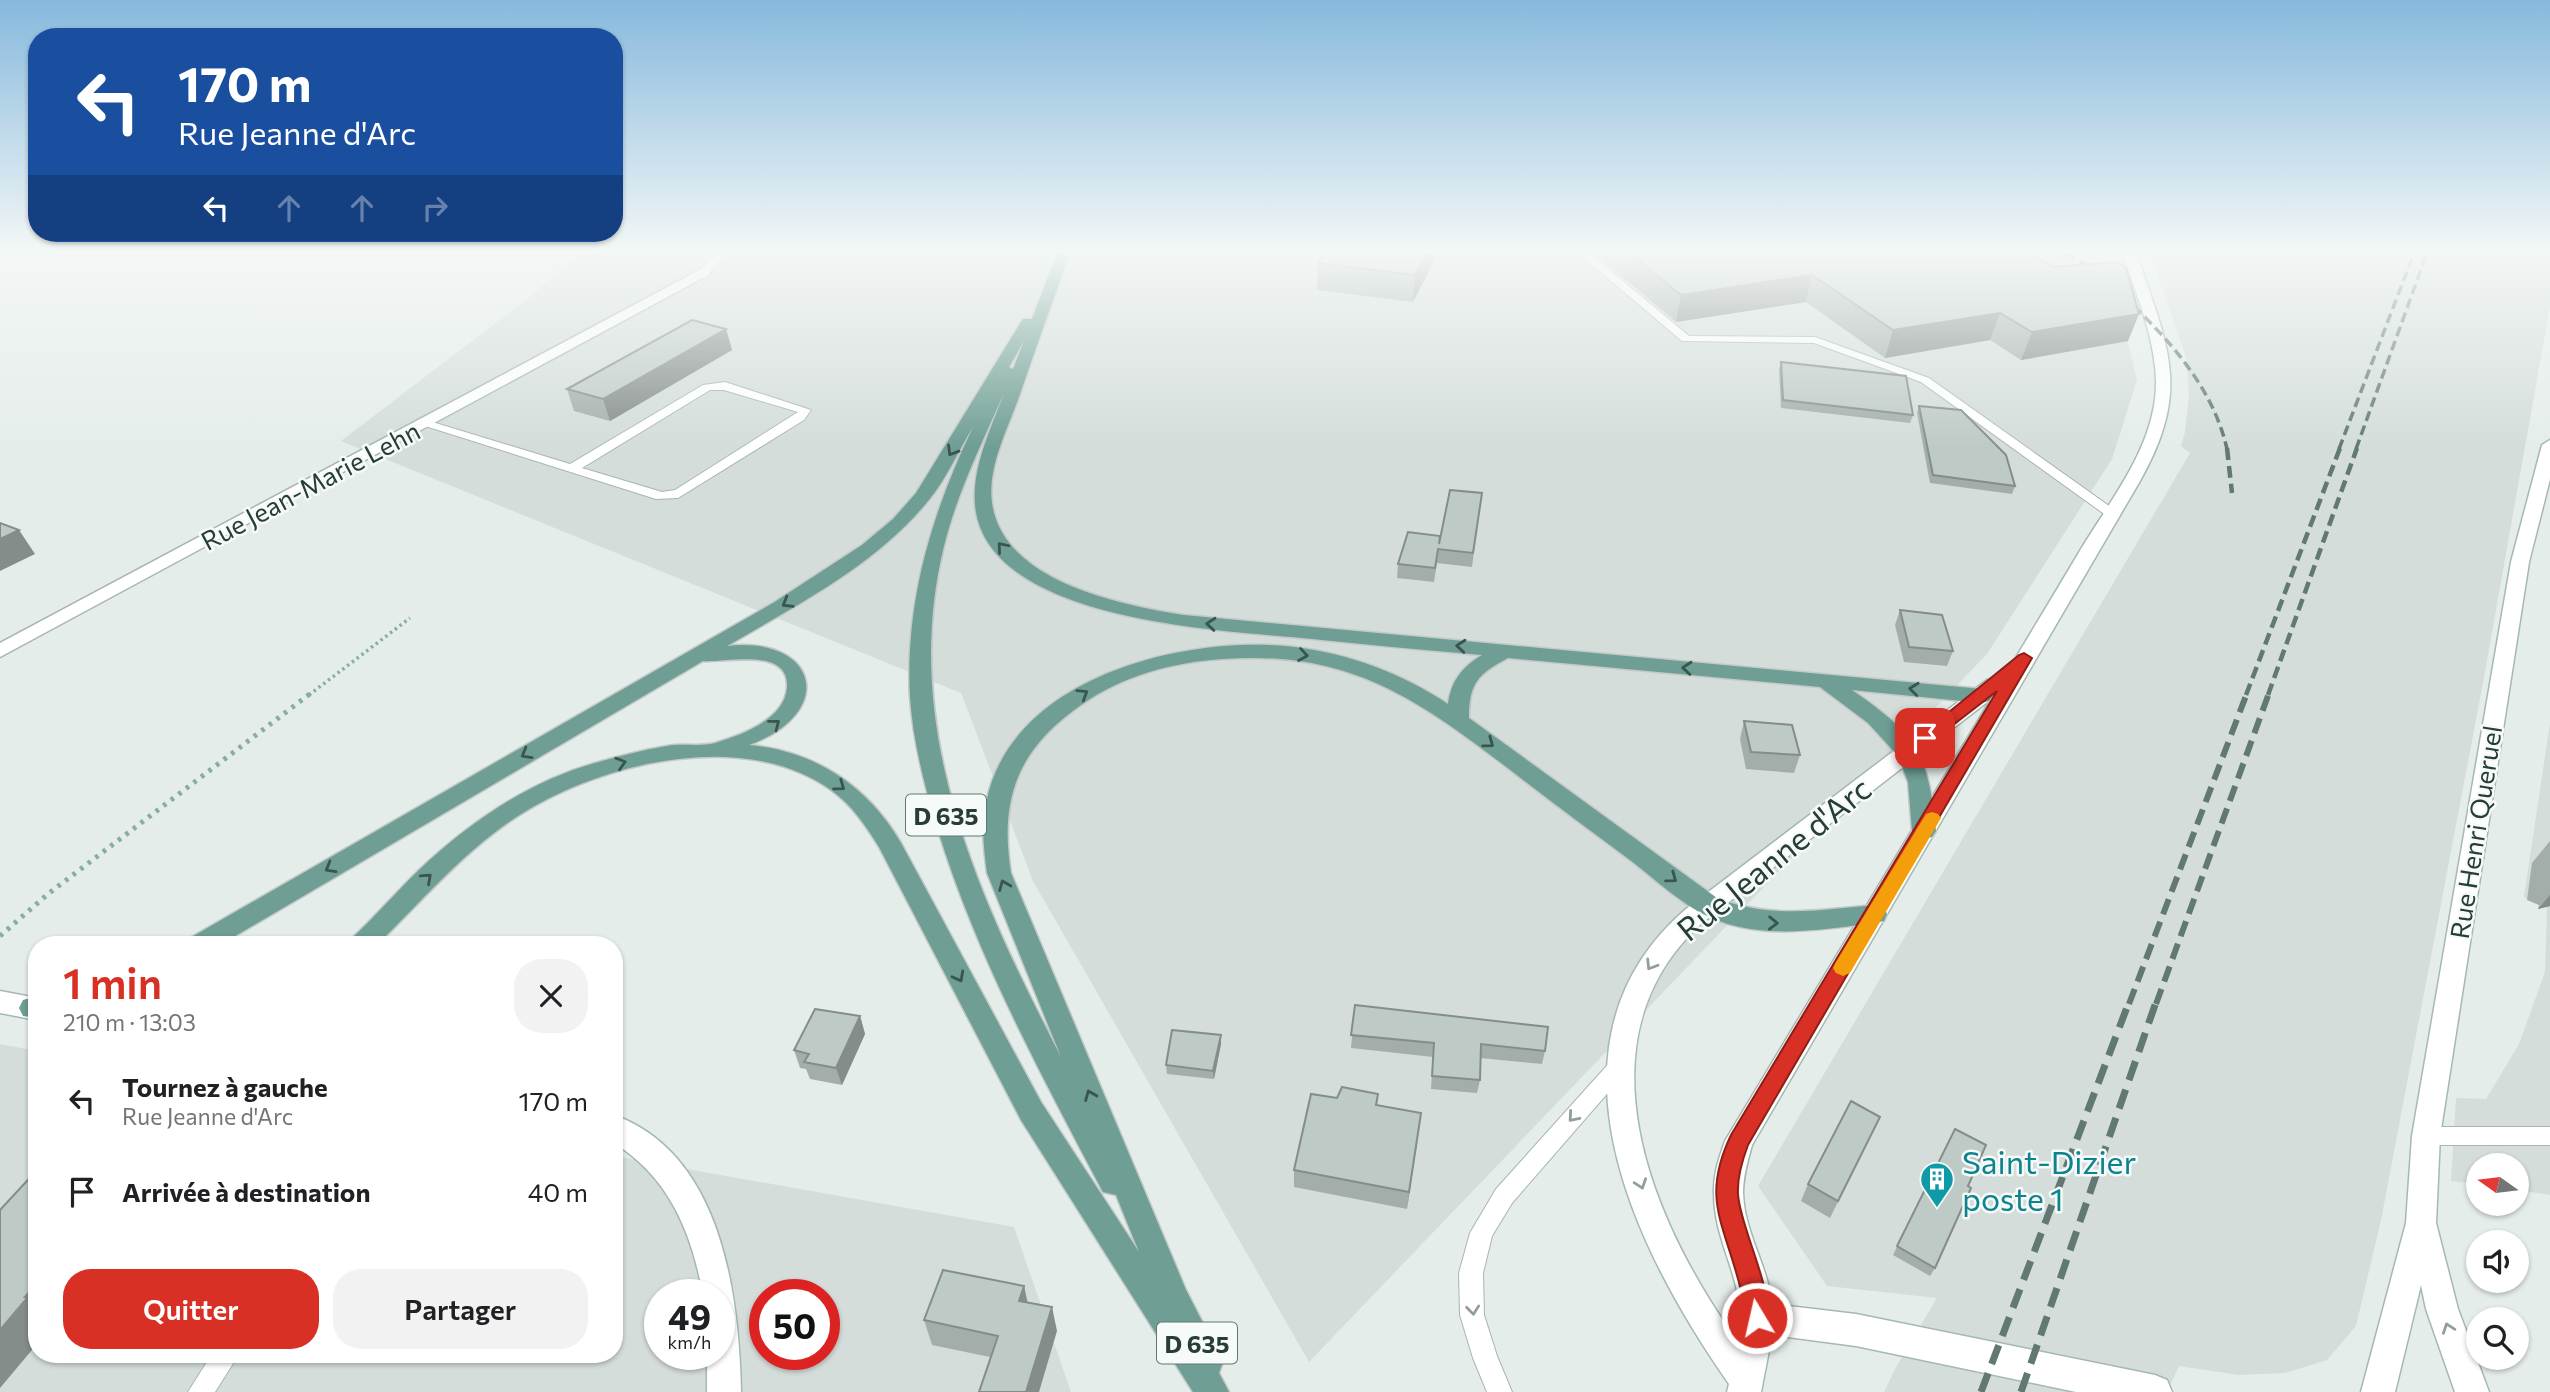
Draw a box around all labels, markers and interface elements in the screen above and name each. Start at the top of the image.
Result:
text: 170 m [178,52,311,112]
icon: left [63,56,154,147]
text: Rue Jeanne d'Arc [178,112,416,152]
icon: left [197,189,235,227]
icon: ahead [270,189,308,227]
icon: ahead [343,189,381,227]
icon: right [416,189,454,227]
street label: Rue Jean-Marie Lehn [195,414,425,556]
one-way arrow [947,444,960,457]
one-way arrow [998,543,1010,556]
one-way arrow [781,594,794,607]
one-way arrow [1205,617,1216,632]
one-way arrow [1455,639,1467,654]
one-way arrow [1297,647,1309,662]
one-way arrow [1681,661,1692,676]
one-way arrow [1908,682,1919,697]
one-way arrow [1076,689,1089,702]
pin [1895,708,1955,768]
one-way arrow [767,719,780,732]
icon: arrive [1906,719,1944,757]
street label: Rue Henri Queruel [2443,723,2507,941]
one-way arrow [1481,735,1493,747]
one-way arrow [521,746,534,759]
one-way arrow [614,757,626,771]
street label: Rue Jeanne d'Arc [1668,768,1878,948]
one-way arrow [832,778,844,790]
road number: D 635 [906,794,986,836]
one-way arrow [324,860,337,873]
one-way arrow [1664,870,1676,883]
one-way arrow [419,873,432,886]
one-way arrow [998,880,1012,892]
one-way arrow [1768,915,1779,930]
text: 1 min [63,956,162,1008]
one-way arrow [1647,958,1660,971]
button: close [514,959,588,1033]
one-way arrow [951,970,965,982]
text: 210 m · 13:03 [63,1008,196,1036]
text: Tournez à gauche [122,1071,328,1102]
icon: left [63,1082,101,1120]
text: 170 m [519,1085,588,1116]
one-way arrow [1085,1090,1099,1102]
text: Rue Jeanne d'Arc [122,1102,293,1130]
one-way arrow [1569,1109,1582,1122]
place label: Saint-Dizier poste 1 [1962,1141,2137,1218]
north arrow [2466,1153,2529,1216]
map controls [2466,1153,2529,1370]
building icon: Saint-Dizier poste 1 [1918,1160,1956,1209]
icon: arrive [63,1173,101,1211]
text: Arrivée à destination [122,1176,370,1207]
text: 40 m [528,1176,588,1207]
one-way arrow [1633,1177,1647,1189]
button: sound [2466,1230,2529,1293]
button: Quitter [63,1269,319,1349]
button: Partager [333,1269,588,1349]
speed limit sign: 50 [749,1279,840,1370]
position arrow [1720,1281,1794,1355]
text: 49 [668,1294,711,1337]
one-way arrow [1465,1305,1480,1316]
button: search [2466,1307,2529,1370]
road number: D 635 [1157,1322,1237,1364]
one-way arrow [2442,1322,2456,1335]
text: km/h [668,1331,711,1353]

